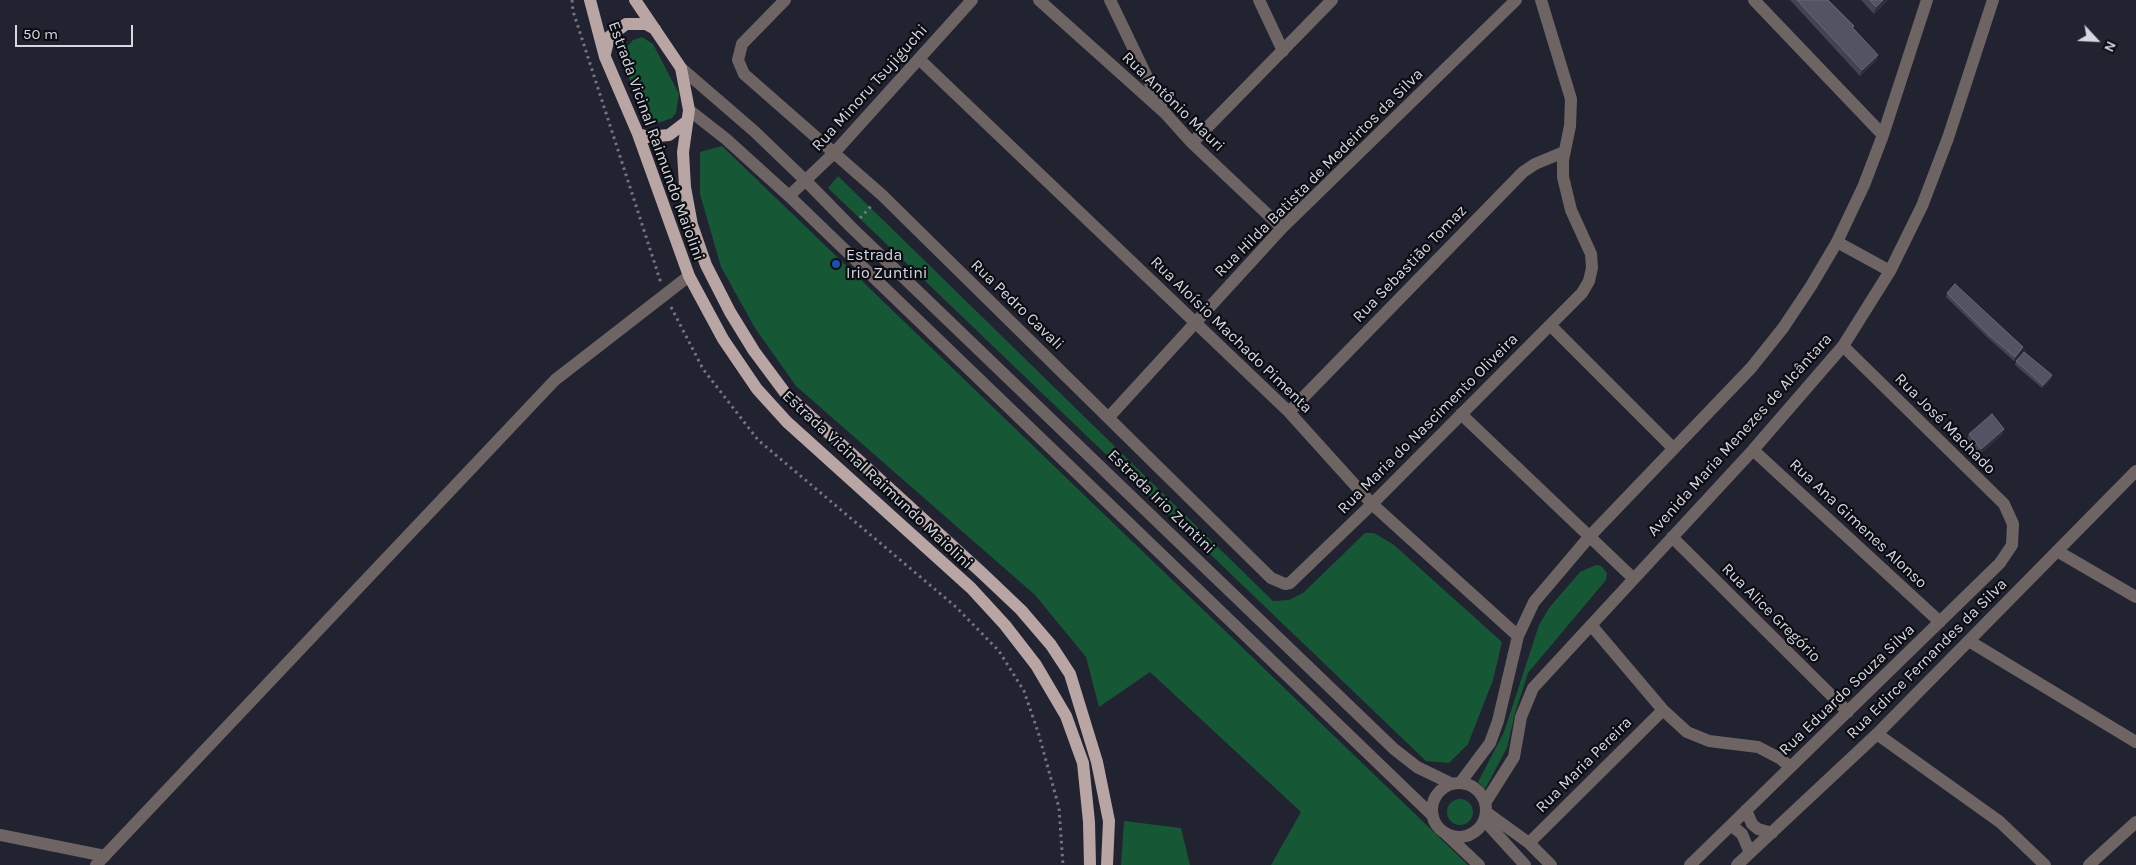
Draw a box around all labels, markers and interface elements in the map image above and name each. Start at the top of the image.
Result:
scale bar [18,15,135,47]
north arrow [2071,15,2121,65]
street label: Estrada Vicinal Raimundo Maiolini [604,19,708,263]
street label: Rua Minoru Tsujiguchi [808,21,932,155]
text: 50 m [23,25,58,43]
text: N [2100,38,2120,55]
street label: Rua Antônio Mauri [1118,48,1228,156]
street label: Rua Hilda Batista de Medeirtos da Silva [1211,65,1427,281]
street label: Rua Sebastião Tomaz [1349,201,1471,327]
place label: Estrada Irio Zuntini [846,245,928,283]
street label: Rua Aloísio Machado Pimenta [1146,253,1316,417]
street label: Rua Pedro Cavali [967,256,1067,354]
marker: Estrada Irio Zuntini [830,258,842,270]
street label: Rua Maria do Nascimento Oliveira [1334,330,1522,518]
street label: Avenida Maria Menezes de Alcântara [1644,330,1836,540]
street label: Rua José Machado [1890,369,2000,479]
street label: Estrada Vicinal Raimundo Maiolini [778,387,976,573]
street label: Estrada Irio Zuntini [1103,446,1219,558]
street label: Rua Ana Gimenes Alonso [1785,455,1931,593]
street label: Rua Alice Gregório [1717,559,1825,667]
street label: Rua Edirce Fernandes da Silva [1843,575,2011,743]
street label: Rua Eduardo Souza Silva [1775,620,1919,760]
street label: Rua Maria Pereira [1532,713,1636,817]

